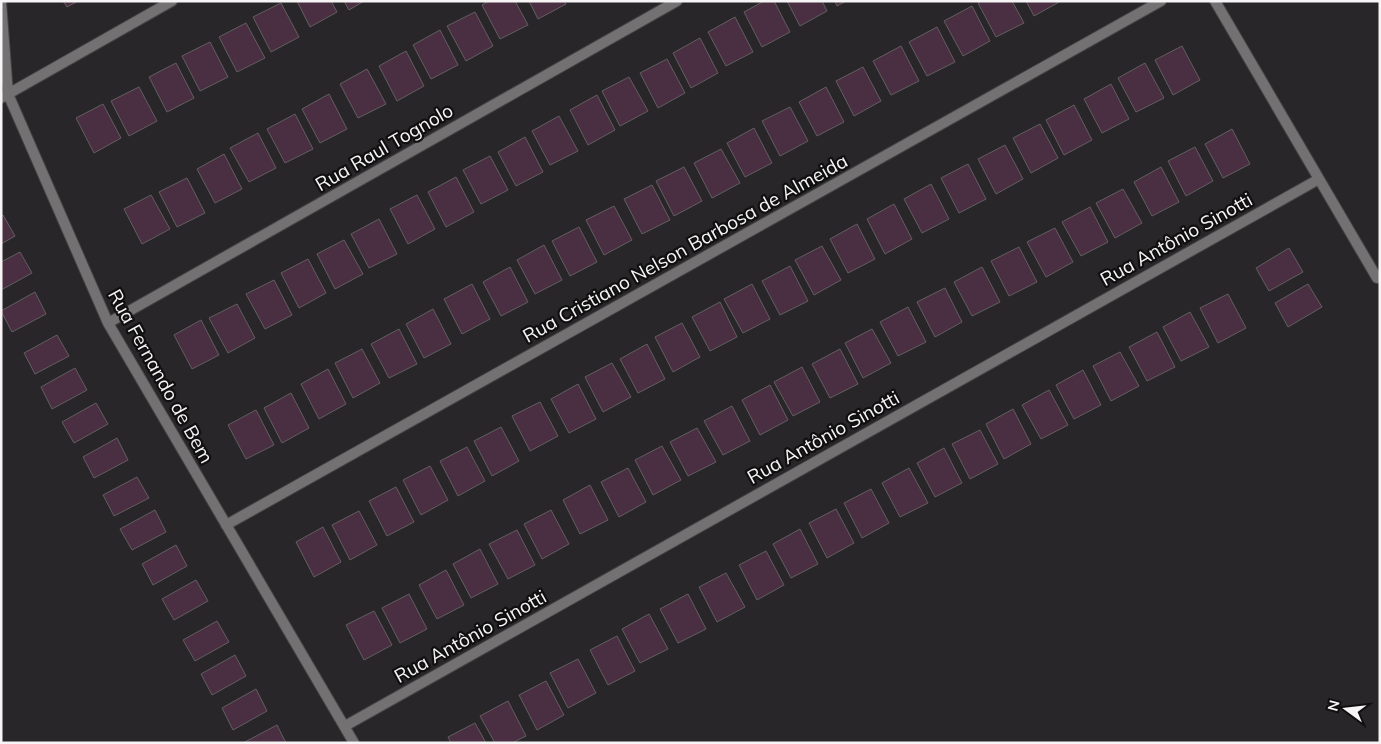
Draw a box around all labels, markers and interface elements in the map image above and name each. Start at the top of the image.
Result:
street label: Rua Raul Tognolo [311,98,457,196]
street label: Rua Cristiano Nelson Barbosa de Almeida [518,148,852,348]
street label: Rua Antônio Sinotti [1096,187,1256,291]
street label: Rua Fernando de Bem [103,285,219,467]
street label: Rua Antônio Sinotti [743,385,903,489]
street label: Rua Antônio Sinotti [390,584,550,688]
north arrow [1321,684,1371,734]
text: N [1323,698,1344,713]

